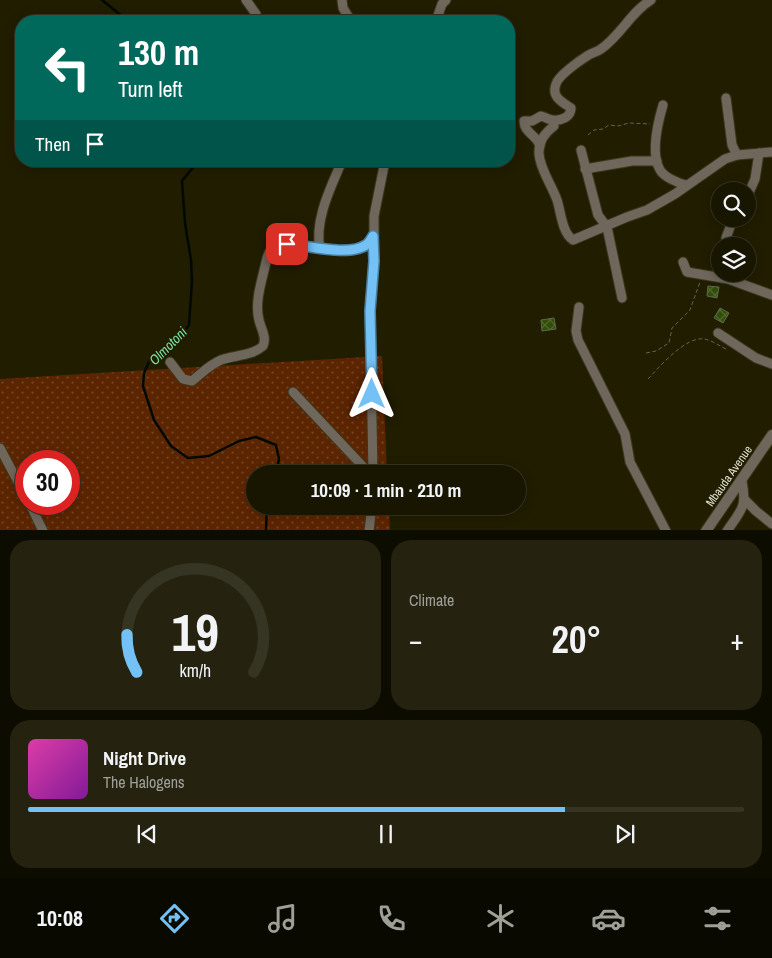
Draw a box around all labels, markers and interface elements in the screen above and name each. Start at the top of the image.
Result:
text: 130 m [118,29,199,76]
icon: left [35,35,100,100]
text: Turn left [118,74,183,104]
icon: arrive [81,130,109,158]
text: Then [35,131,71,157]
map controls [711,182,756,282]
button: search [711,182,756,227]
pin [266,223,308,265]
icon: arrive [273,230,301,258]
button: layers [711,237,756,282]
water label: Olmotoni [145,323,191,369]
position arrow [345,367,397,419]
street label: Mbauda Avenue [702,442,756,510]
speed limit sign: 30 [15,450,80,515]
text: 10:09 · 1 min · 210 m [311,477,461,503]
text: Climate [409,589,454,611]
text: 19 [172,597,219,667]
text: 20° [552,614,601,665]
text: − [409,621,422,659]
text: + [731,621,744,659]
text: km/h [180,659,211,683]
text: Night Drive [103,745,186,771]
text: The Halogens [103,771,185,793]
icon: previous [133,820,161,848]
icon: pause [372,820,400,848]
icon: next [611,820,639,848]
icon: directions [157,901,192,936]
icon: music [265,901,300,936]
icon: phone [374,901,409,936]
icon: climate [483,901,518,936]
icon: car [591,901,626,936]
icon: filters [700,901,735,936]
text: 10:08 [37,903,83,933]

